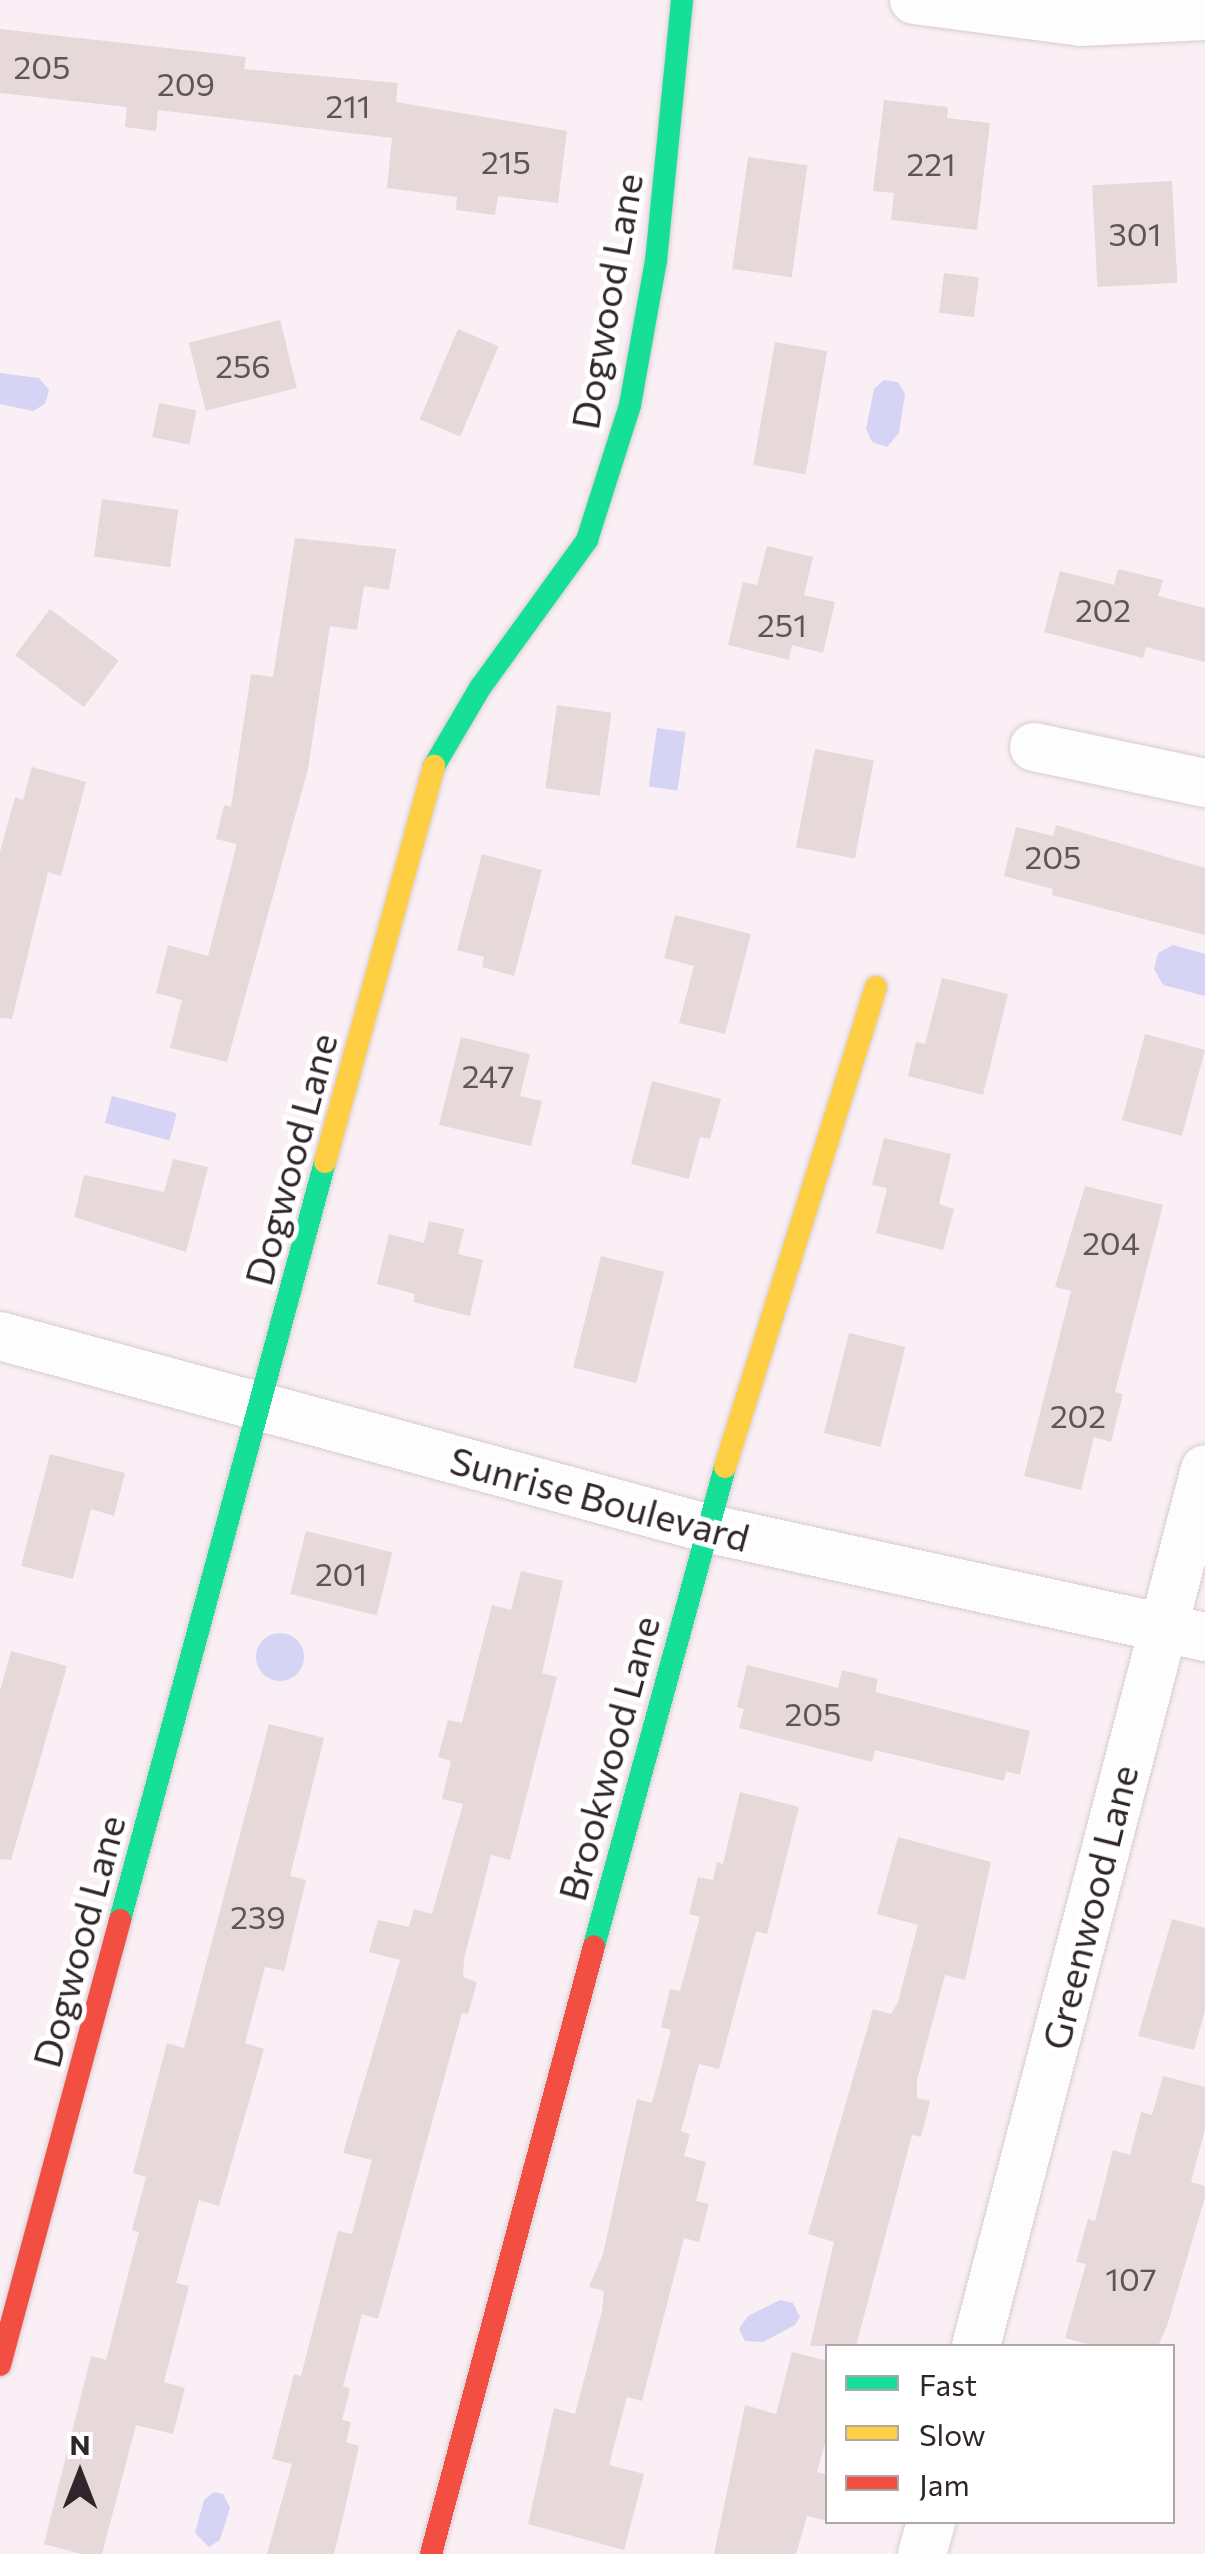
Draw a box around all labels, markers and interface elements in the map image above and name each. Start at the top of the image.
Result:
house number: 205 [14,47,70,85]
house number: 209 [157,64,215,102]
house number: 211 [325,86,371,124]
house number: 215 [481,142,531,180]
house number: 221 [906,144,956,182]
street label: Dogwood Lane [561,169,651,433]
house number: 301 [1109,214,1161,252]
house number: 256 [215,346,271,384]
house number: 202 [1075,590,1131,628]
house number: 251 [757,605,807,643]
house number: 205 [1025,837,1081,875]
street label: Dogwood Lane [234,1028,346,1290]
house number: 247 [462,1056,514,1094]
house number: 204 [1082,1223,1140,1261]
house number: 202 [1050,1396,1106,1434]
street label: Sunrise Boulevard [445,1436,755,1560]
house number: 201 [315,1554,367,1592]
street label: Brookwood Lane [548,1611,668,1905]
house number: 205 [785,1694,841,1732]
street label: Greenwood Lane [1032,1760,1146,2054]
street label: Dogwood Lane [22,1810,134,2072]
house number: 239 [230,1897,286,1935]
house number: 107 [1105,2259,1157,2297]
legend [825,2344,1175,2524]
text: Fast [919,2365,977,2402]
text: Slow [919,2415,986,2452]
north arrow [30,2424,130,2524]
text: N [70,2427,91,2461]
text: Jam [919,2465,970,2502]

